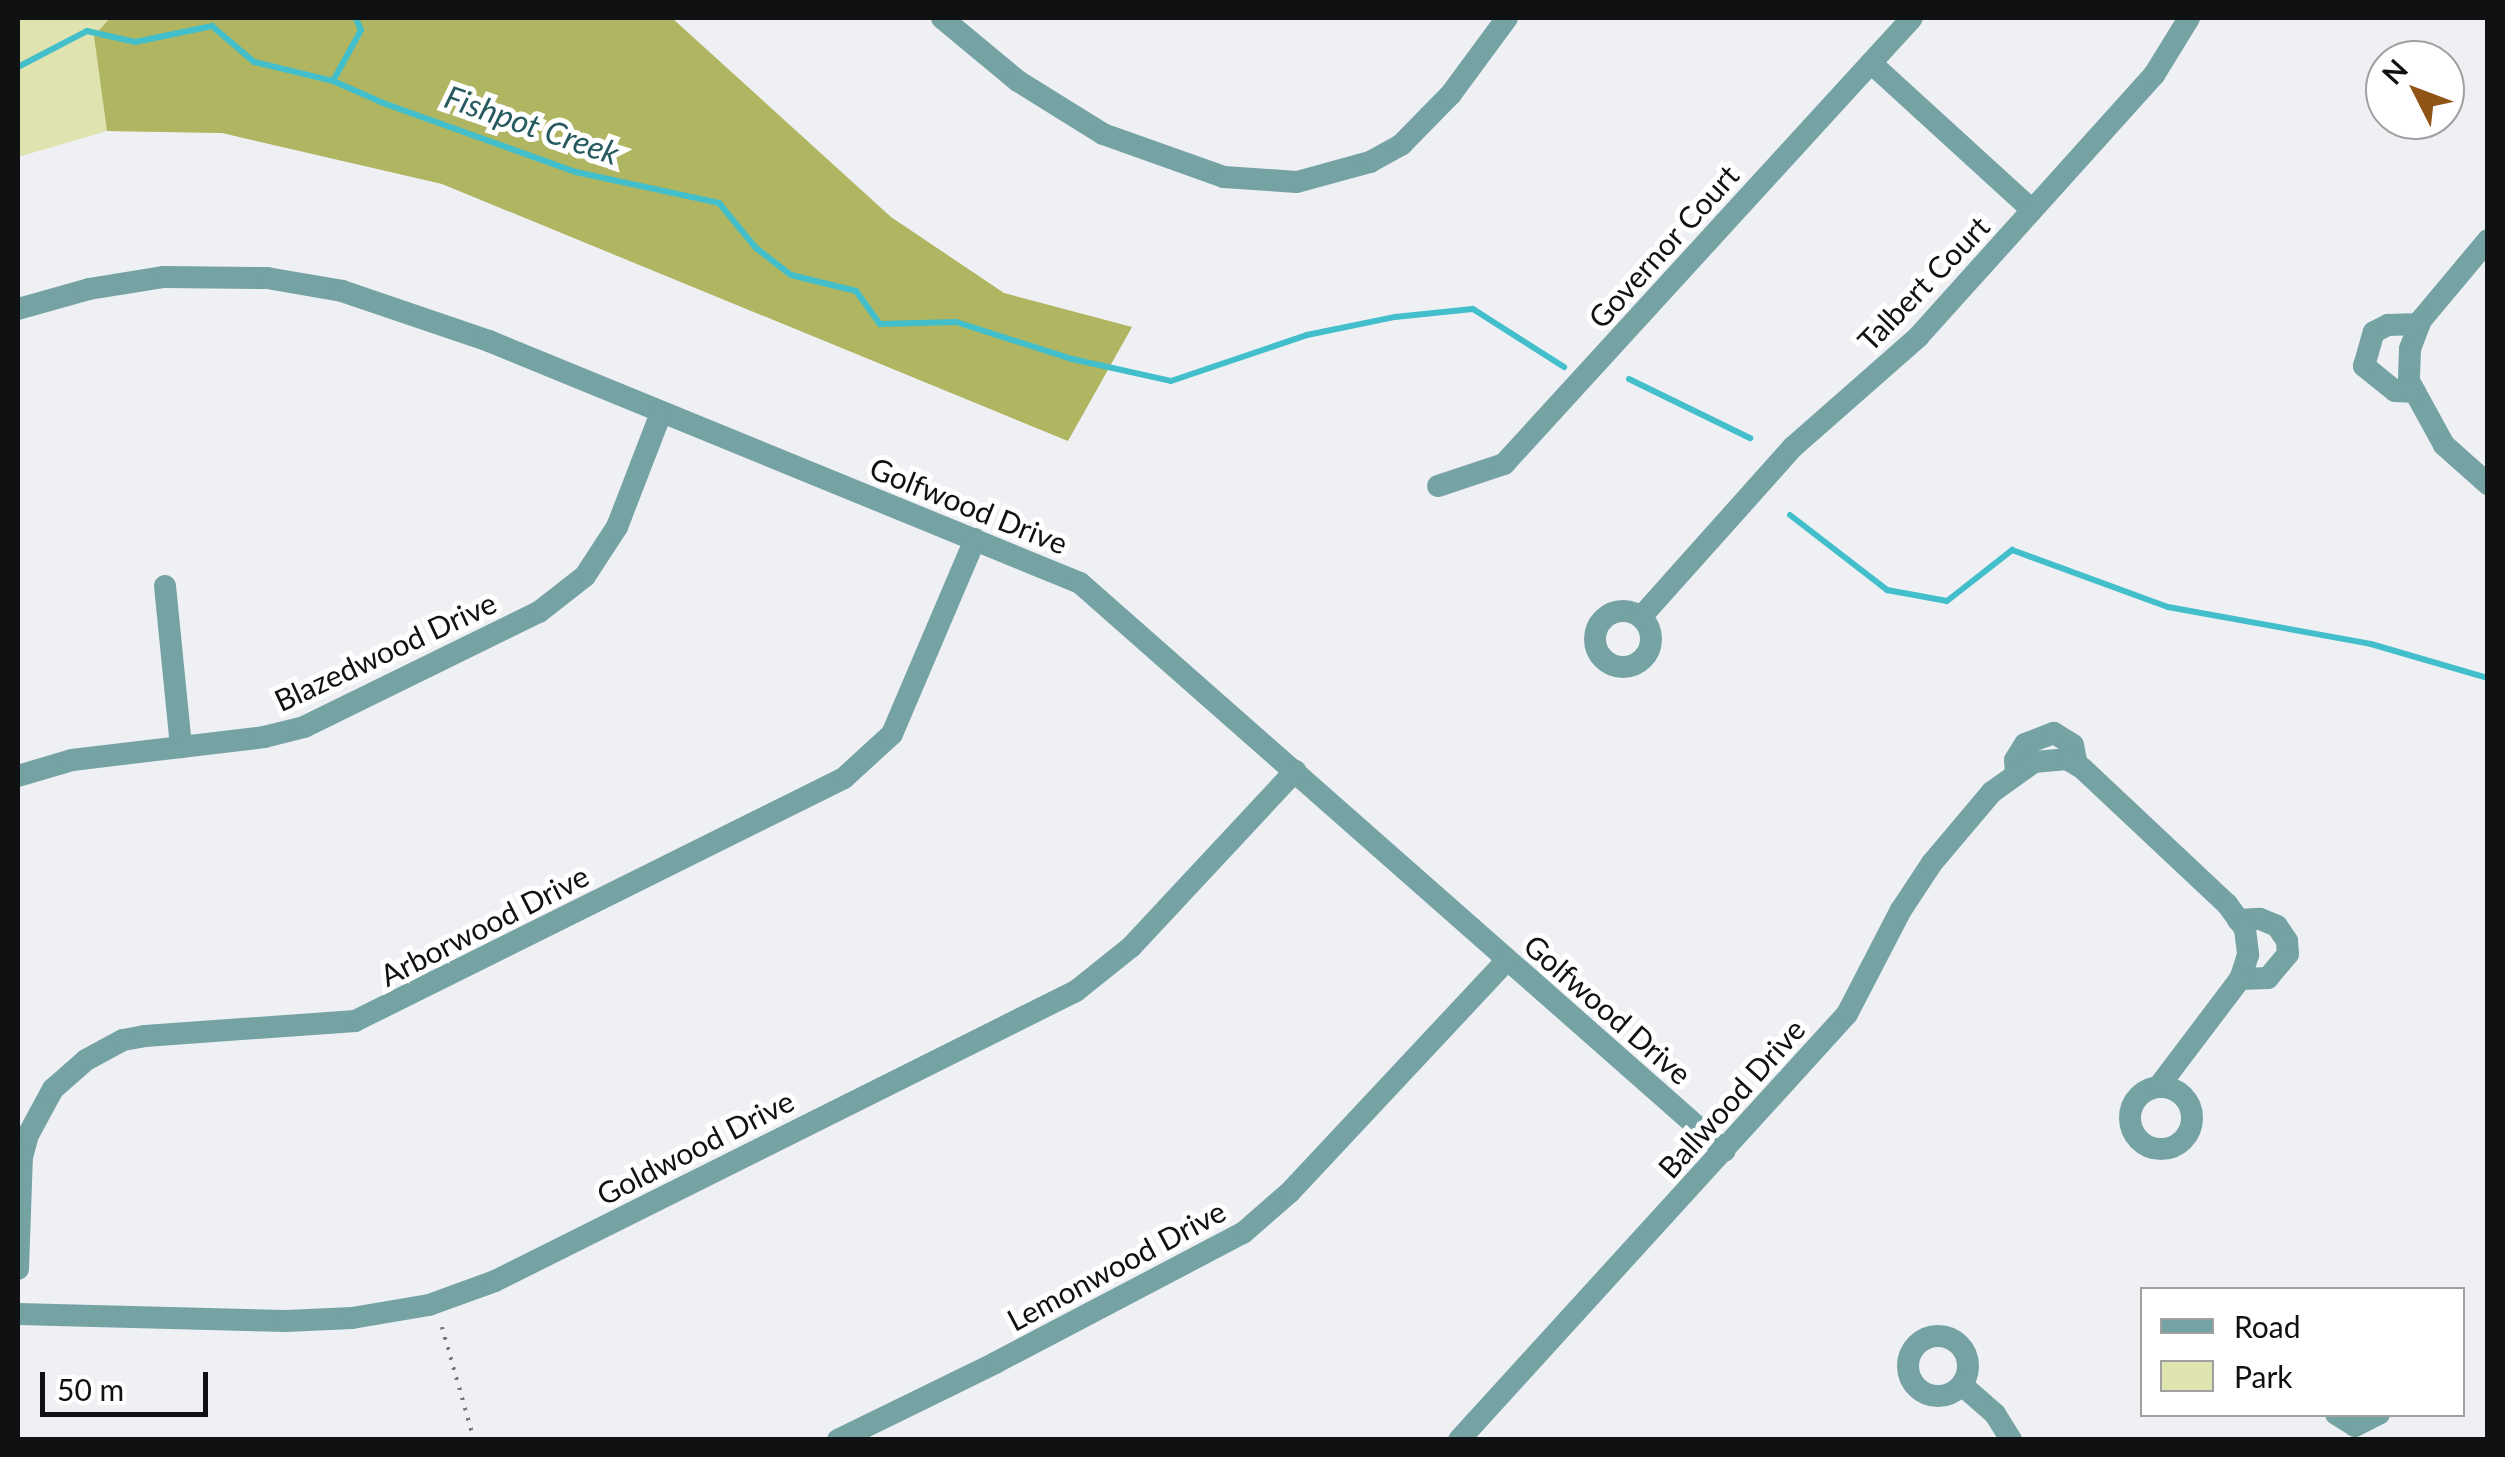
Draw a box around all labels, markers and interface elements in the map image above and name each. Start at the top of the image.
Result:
north arrow [2365,40,2465,140]
text: N [2374,52,2414,91]
water label: Fishpot Creek [440,77,624,173]
street label: Governor Court [1580,157,1746,335]
street label: Talbert Court [1850,208,1996,358]
street label: Golfwood Drive [865,449,1073,561]
street label: Blazedwood Drive [268,584,502,718]
street label: Arborwood Drive [374,857,594,993]
street label: Golfwood Drive [1517,927,1699,1091]
street label: Ballwood Drive [1650,1011,1812,1185]
street label: Goldwood Drive [591,1082,799,1212]
street label: Lemonwood Drive [1001,1192,1231,1338]
legend [2140,1287,2465,1417]
text: Road [2234,1308,2301,1344]
scale bar [45,1352,212,1414]
text: Park [2234,1358,2293,1394]
text: 50 m [57,1371,124,1407]

